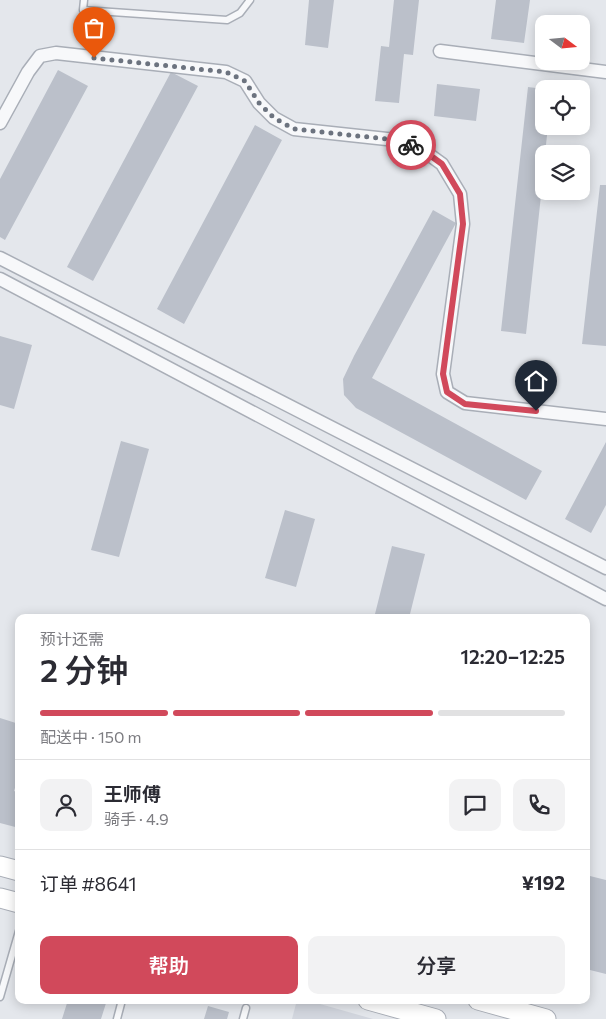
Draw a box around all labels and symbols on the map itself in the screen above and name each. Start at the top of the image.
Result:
pin [73,7,115,58]
north arrow [535,15,590,70]
courier [386,120,436,170]
pin [515,360,557,411]

